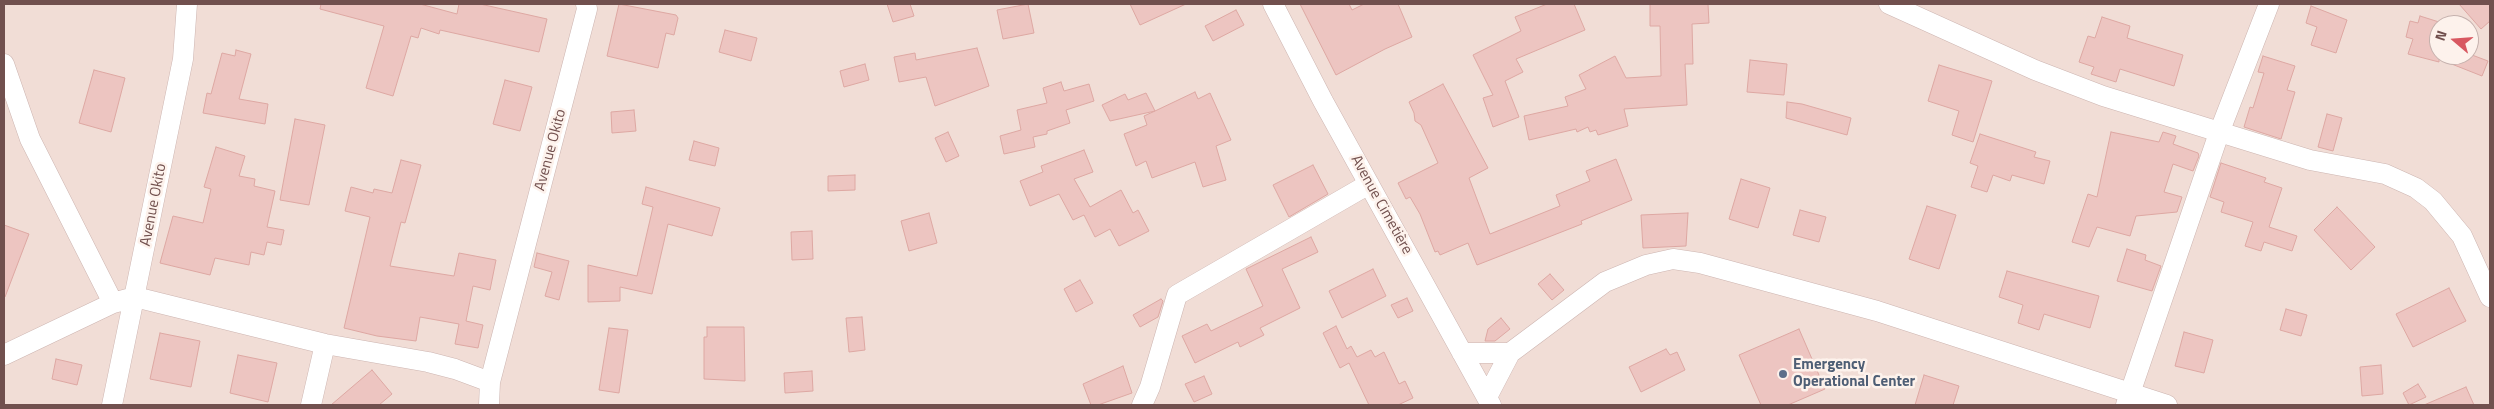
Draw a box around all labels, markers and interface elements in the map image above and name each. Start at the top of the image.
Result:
north arrow [2429,15,2479,65]
text: N [2429,28,2452,43]
street label: Avenue Okito [531,107,571,193]
street label: Avenue Cimetière [1346,152,1416,258]
street label: Avenue Okito [137,162,171,248]
place label: Emergency Operational Center [1793,356,1915,391]
marker: Emergency Operational Center [1777,368,1789,380]

